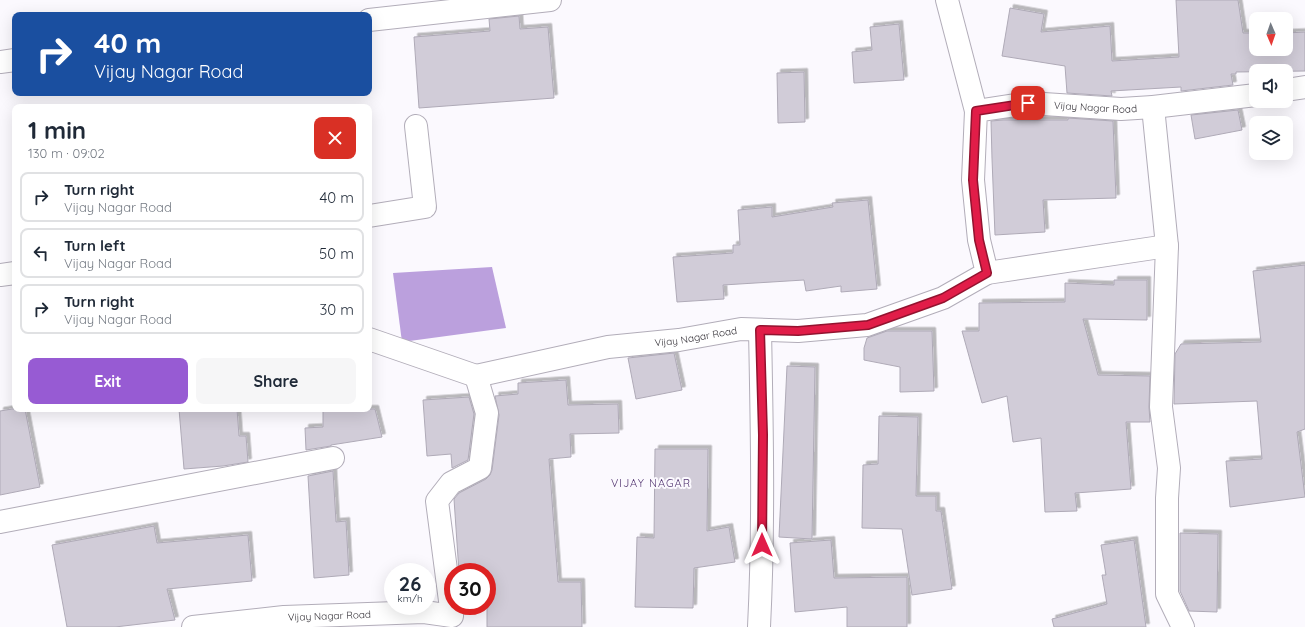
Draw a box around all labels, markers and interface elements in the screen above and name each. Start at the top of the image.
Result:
north arrow [1249,12,1293,56]
map controls [1249,12,1293,160]
text: 40 m [94,25,161,60]
icon: right [28,28,80,80]
text: Vijay Nagar Road [94,60,243,83]
button: sound [1249,64,1293,108]
pin [1011,86,1045,120]
icon: arrive [1017,92,1039,114]
street label: Vijay Nagar Road [1054,99,1137,116]
text: 1 min [28,115,86,145]
button: layers [1249,116,1293,160]
button: close [314,117,356,159]
text: 130 m · 09:02 [28,145,105,161]
text: Turn right [64,180,135,199]
icon: right [30,186,52,208]
text: 40 m [319,188,354,207]
text: Vijay Nagar Road [64,199,172,215]
text: Turn left [64,236,126,255]
icon: left [30,242,52,264]
text: 50 m [319,244,354,263]
text: Vijay Nagar Road [64,255,172,271]
text: Turn right [64,292,135,311]
icon: right [30,298,52,320]
text: 30 m [319,300,354,319]
text: Vijay Nagar Road [64,311,172,327]
street label: Vijay Nagar Road [654,324,738,349]
button: Exit [28,358,188,404]
button: Share [196,358,356,404]
district label: VIJAY NAGAR [611,476,691,490]
position arrow [741,524,783,566]
speed limit sign: 30 [444,563,496,615]
text: 26 [399,571,421,596]
text: km/h [397,592,423,605]
street label: Vijay Nagar Road [288,608,371,624]

